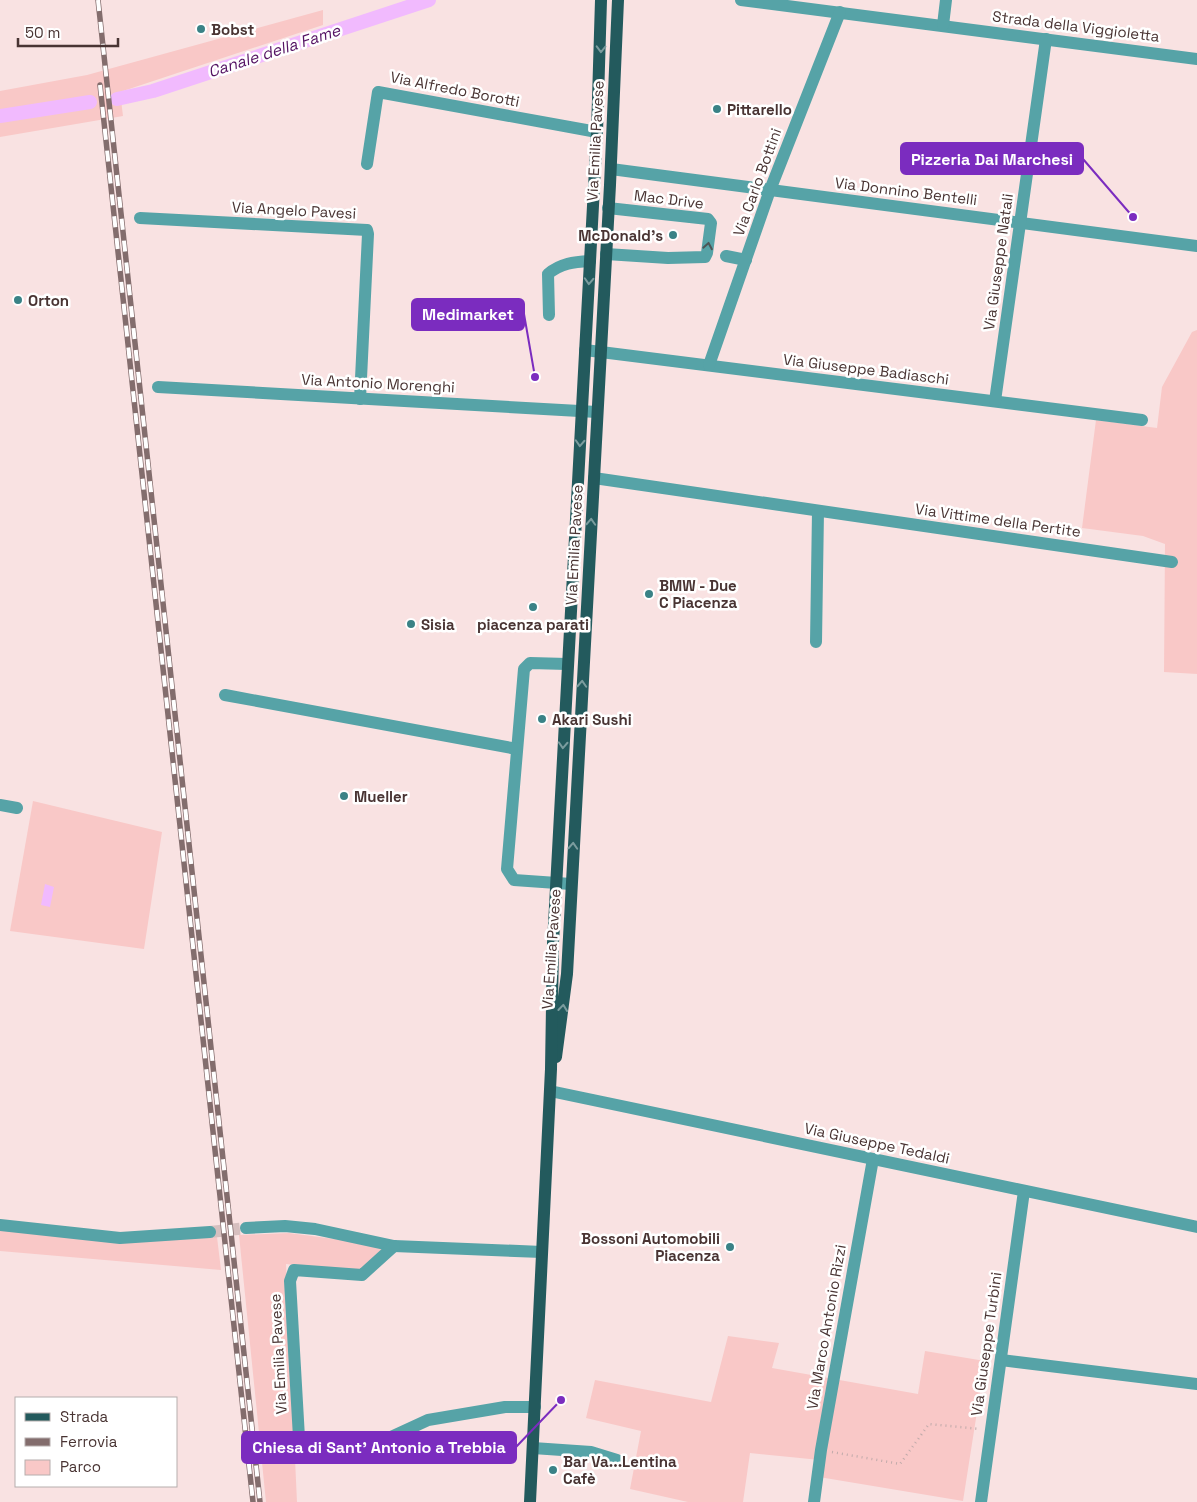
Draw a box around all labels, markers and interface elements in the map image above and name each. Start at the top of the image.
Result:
street label: Strada della Viggioletta [991,6,1161,46]
scale bar [18,15,118,47]
water label: Canale della Fame [205,20,343,82]
place label: Bobst [211,20,254,39]
text: 50 m [25,23,60,42]
marker: Bobst [195,23,207,35]
one-way arrow [595,45,606,53]
street label: Via Alfredo Borotti [389,67,521,111]
street label: Via Emilia Pavese [582,80,608,202]
place label: Pittarello [727,100,792,119]
marker: Pittarello [711,103,723,115]
street label: Via Carlo Bottini [729,125,785,239]
callout: Pizzeria Dai Marchesi [901,143,1083,174]
text: Pizzeria Dai Marchesi [911,149,1073,170]
street label: Via Donnino Bentelli [834,173,978,209]
street label: Mac Drive [633,185,705,213]
street label: Via Giuseppe Natali [979,192,1017,332]
street label: Via Angelo Pavesi [231,197,357,223]
place label: McDonald's [578,226,663,245]
marker: McDonald's [667,229,679,241]
one-way arrow [702,241,713,249]
one-way arrow [584,277,595,285]
place label: Orton [28,291,69,310]
marker: Orton [12,294,24,306]
callout: Medimarket [412,299,524,330]
text: Medimarket [422,304,514,325]
street label: Via Giuseppe Badiaschi [782,349,950,389]
street label: Via Antonio Morenghi [301,369,455,397]
one-way arrow [575,439,586,447]
street label: Via Emilia Pavese [561,484,587,606]
street label: Via Vittime della Pertite [914,499,1082,541]
one-way arrow [586,517,597,525]
place label: BMW - Due C Piacenza [659,576,737,612]
marker: BMW - Due C Piacenza [643,588,655,600]
marker: piacenza parati [527,601,539,613]
place label: Sisia [421,615,455,634]
place label: piacenza parati [477,615,589,634]
marker: Sisia [405,618,417,630]
one-way arrow [577,680,588,688]
place label: Akari Sushi [552,710,632,729]
marker: Akari Sushi [536,713,548,725]
one-way arrow [558,741,569,749]
place label: Mueller [354,787,408,806]
marker: Mueller [338,790,350,802]
one-way arrow [568,842,579,850]
street label: Via Emilia Pavese [537,888,565,1010]
one-way arrow [558,1004,569,1012]
street label: Via Giuseppe Tedaldi [803,1118,951,1168]
place label: Bossoni Automobili Piacenza [581,1229,720,1265]
marker: Bossoni Automobili Piacenza [724,1241,736,1253]
street label: Via Marco Antonio Rizzi [802,1243,850,1411]
street label: Via Giuseppe Turbini [966,1271,1006,1417]
street label: Via Emilia Pavese [265,1293,291,1415]
legend [15,1397,178,1487]
text: Strada [60,1407,109,1426]
text: Ferrovia [60,1432,118,1451]
callout: Chiesa di Sant' Antonio a Trebbia [242,1432,516,1463]
text: Chiesa di Sant' Antonio a Trebbia [252,1437,506,1458]
place label: Bar Va...Lentina Cafè [563,1452,677,1488]
text: Parco [60,1457,101,1476]
marker: Bar Va...Lentina Cafè [547,1464,559,1476]

